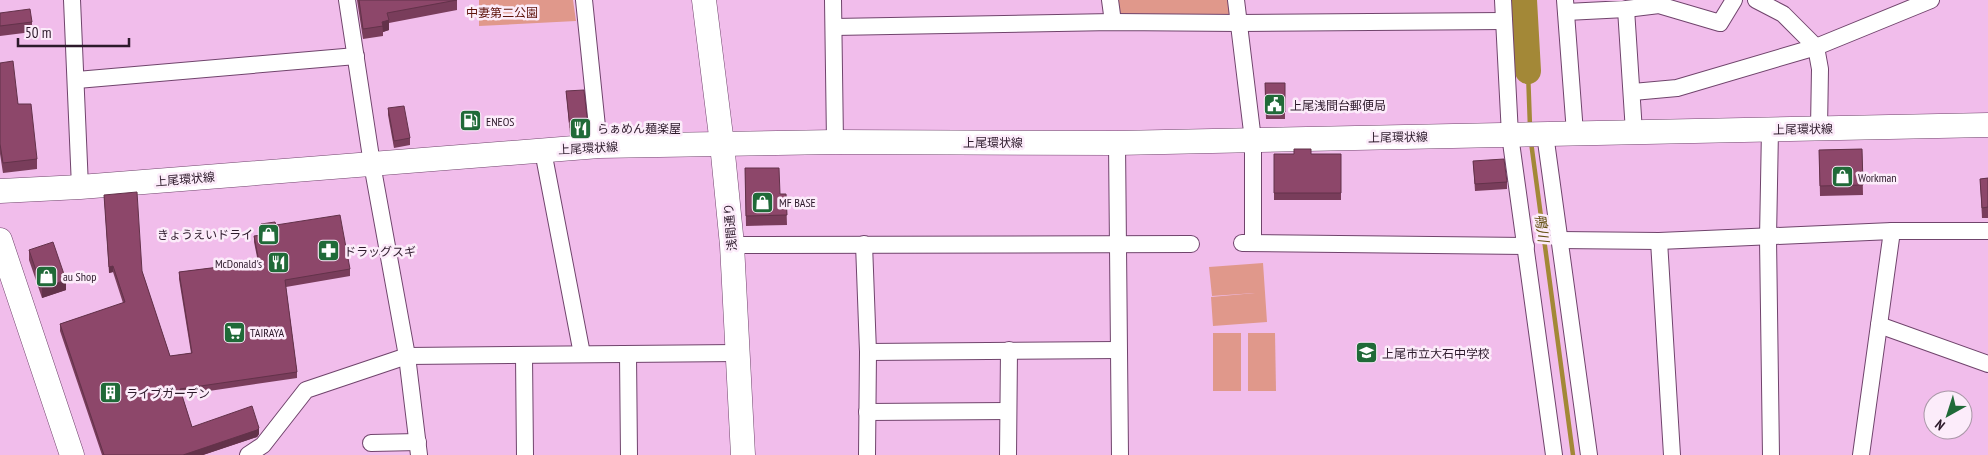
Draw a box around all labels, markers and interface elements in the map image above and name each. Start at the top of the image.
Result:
park label: 中妻第二公園 [466,5,538,20]
scale bar [18,15,129,47]
text: 50 m [25,23,51,42]
public building icon: 上尾浅間台郵便局 [1262,93,1286,117]
place label: 上尾浅間台郵便局 [1290,98,1386,113]
fuel station icon: ENEOS [458,109,482,133]
place label: ENEOS [486,114,514,129]
restaurant icon: らぁめん麺楽屋 [569,116,593,140]
place label: らぁめん麺楽屋 [597,121,681,136]
street label: 上尾環状線 [1773,121,1833,137]
street label: 上尾環状線 [1368,129,1428,145]
street label: 上尾環状線 [963,135,1023,150]
street label: 上尾環状線 [558,139,618,157]
shop icon: Workman [1830,165,1854,189]
street label: 上尾環状線 [154,169,216,189]
place label: Workman [1858,170,1897,185]
shop icon: MF BASE [751,190,775,214]
place label: MF BASE [779,195,816,210]
street label: 浅間通り [720,202,740,252]
water label: 鴨川 [1531,213,1553,245]
shop icon: きょうえいドライ [257,222,281,246]
place label: きょうえいドライ [157,227,253,242]
pharmacy icon: ドラッグスギ [316,239,340,263]
place label: ドラッグスギ [344,244,416,259]
restaurant icon: McDonald's [266,251,290,275]
place label: McDonald's [215,256,262,271]
shop icon: au Shop [35,264,59,288]
place label: au Shop [63,269,96,284]
supermarket icon: TAIRAYA [222,320,246,344]
place label: TAIRAYA [250,325,284,340]
school or university icon: 上尾市立大石中学校 [1354,341,1378,365]
place label: 上尾市立大石中学校 [1382,346,1490,361]
building icon: ライブガーデン [98,381,122,405]
place label: ライブガーデン [126,386,210,401]
north arrow [1923,390,1973,440]
text: N [1931,416,1948,434]

